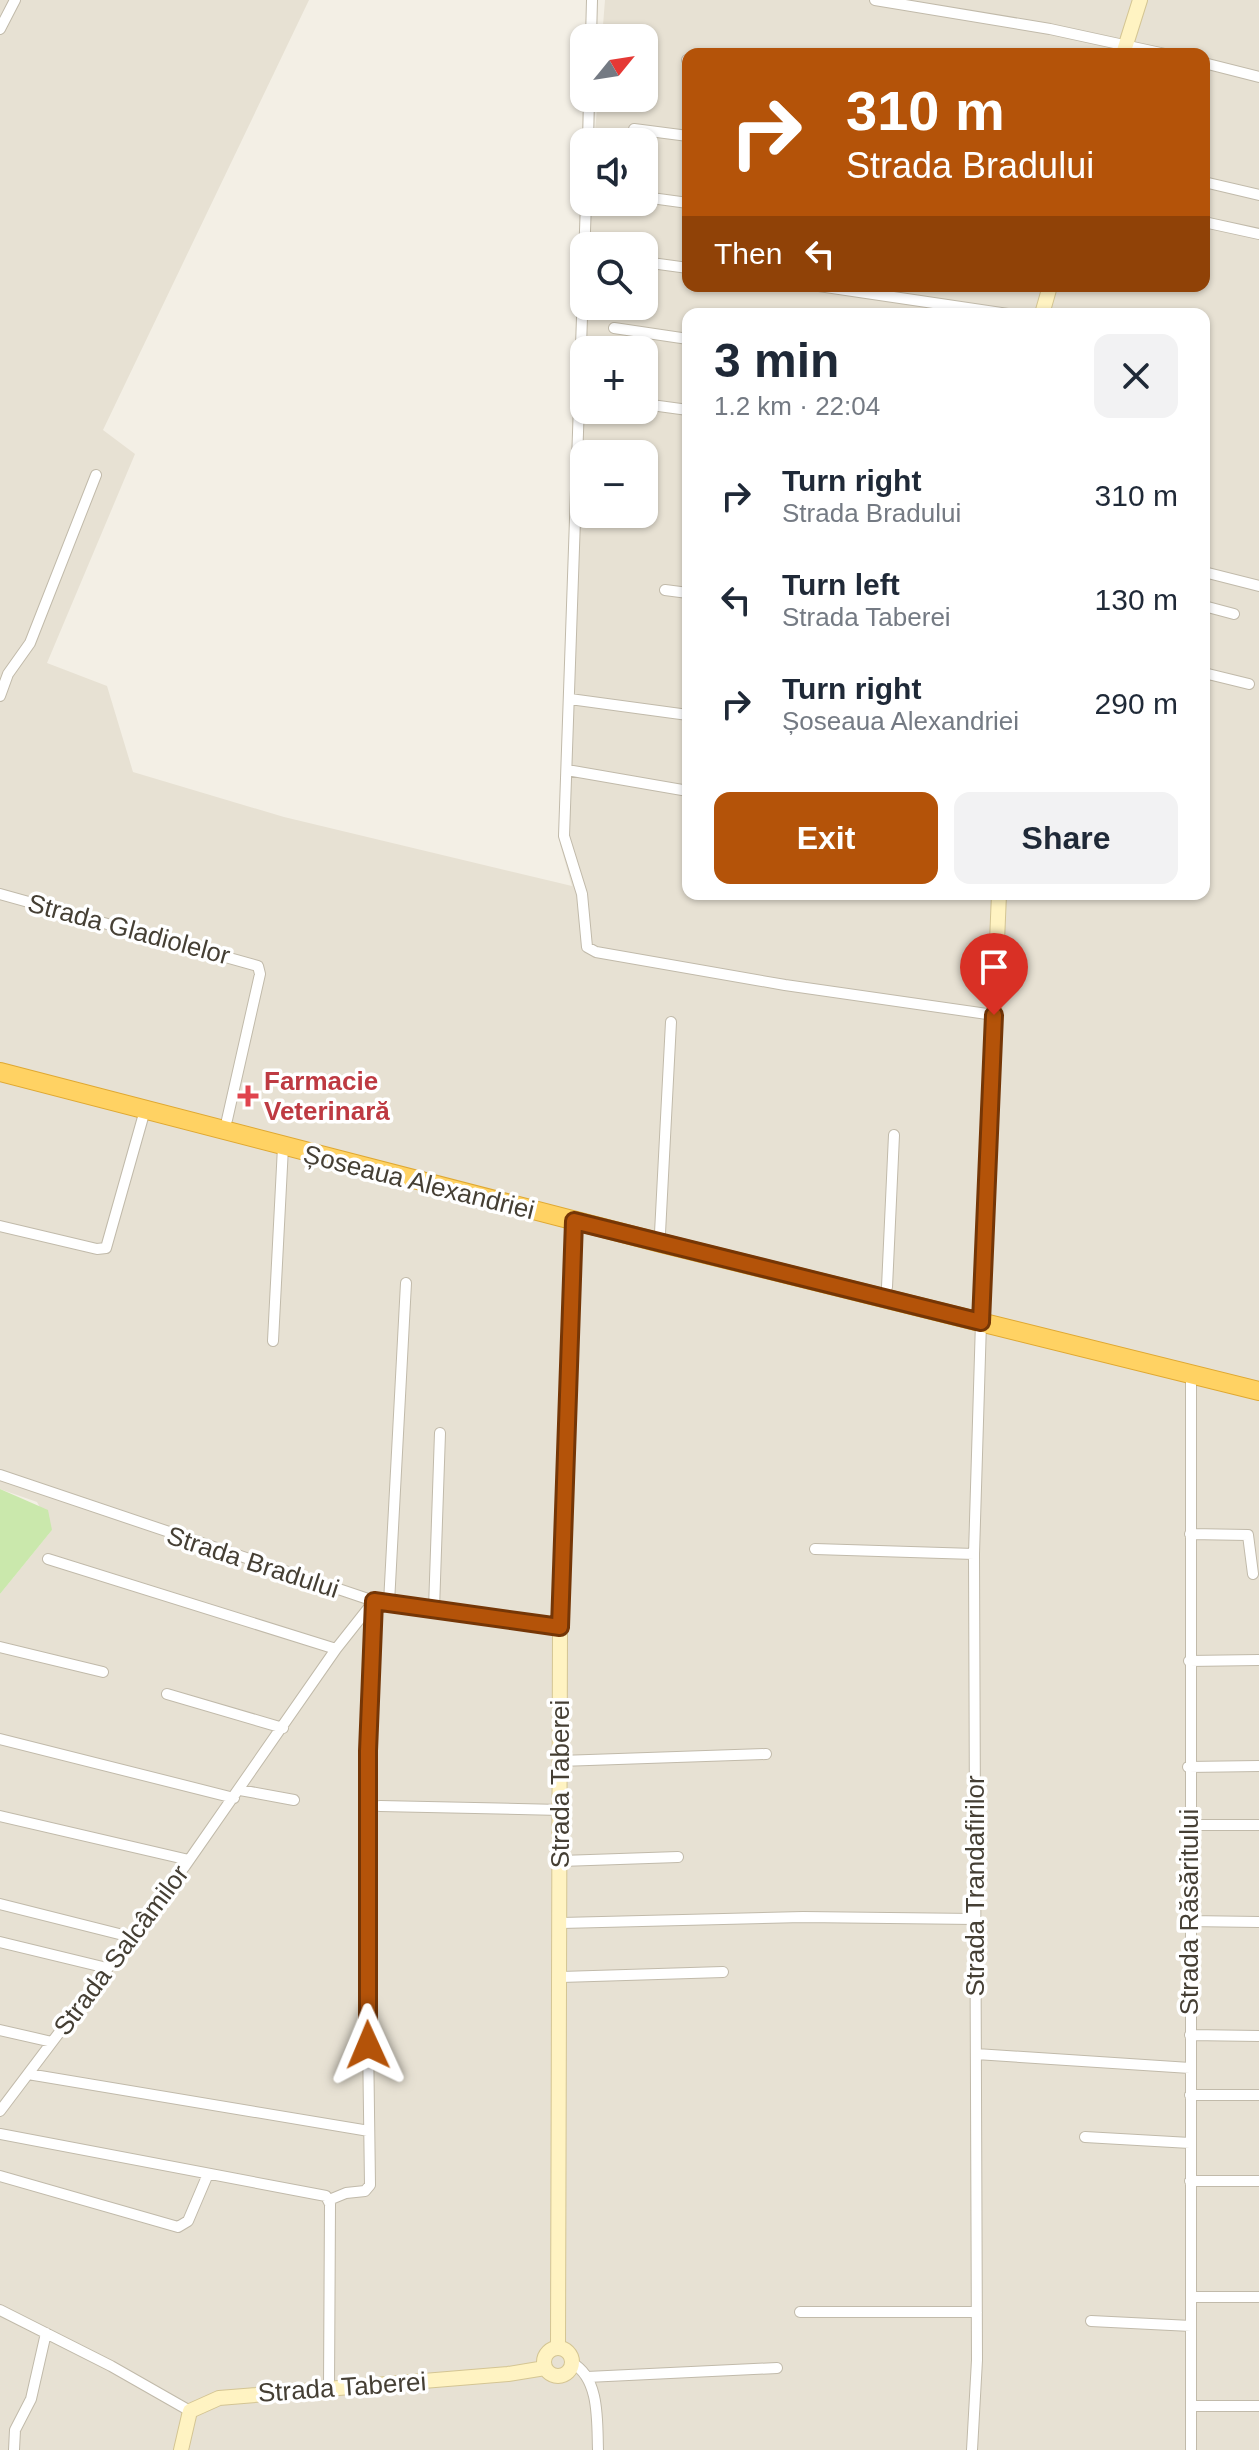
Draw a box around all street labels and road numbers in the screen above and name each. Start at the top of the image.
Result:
street label: Strada Gladiolelor [25,888,234,971]
street label: Șoseaua Alexandriei [300,1139,538,1225]
street label: Strada Bradului [163,1520,343,1604]
street label: Strada Taberei [545,1700,575,1868]
street label: Strada Trandafirilor [960,1775,990,1997]
street label: Strada Răsăritului [1174,1809,1204,2015]
street label: Strada Salcâmilor [47,1859,195,2041]
street label: Strada Taberei [257,2366,427,2408]

